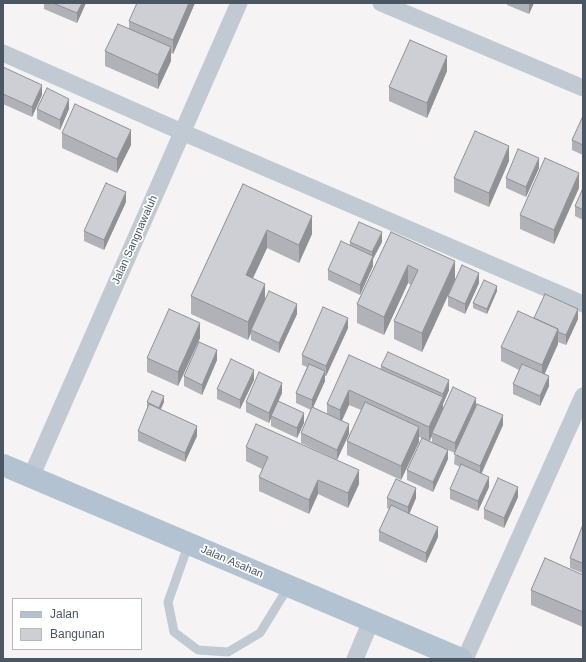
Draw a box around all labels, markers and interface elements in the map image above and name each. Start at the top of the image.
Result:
street label: Jalan Sangnawaluh [109,193,161,287]
street label: Jalan Asahan [199,543,265,581]
legend [12,598,142,650]
text: Jalan [50,607,79,621]
text: Bangunan [50,627,105,641]

